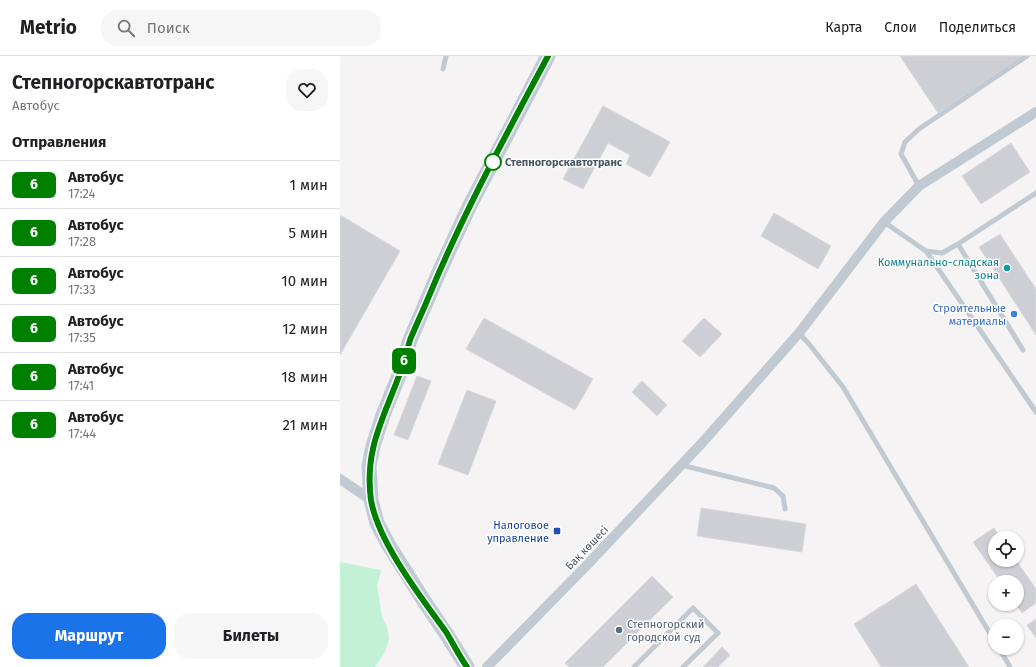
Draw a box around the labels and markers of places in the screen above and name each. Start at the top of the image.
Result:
marker: Степногорскавтотранс [484,153,502,171]
place label: Степногорскавтотранс [505,156,623,169]
place label: Коммунально-сладская зона [878,256,999,282]
marker: Коммунально-сладская зона [1002,263,1012,273]
place label: Строительные материалы [933,302,1006,328]
marker: Строительные материалы [1009,309,1019,319]
place label: Налоговое управление [487,519,549,545]
marker: Налоговое управление [552,526,562,536]
place label: Степногорский городской суд [627,618,704,644]
marker: Степногорский городской суд [614,625,624,635]

